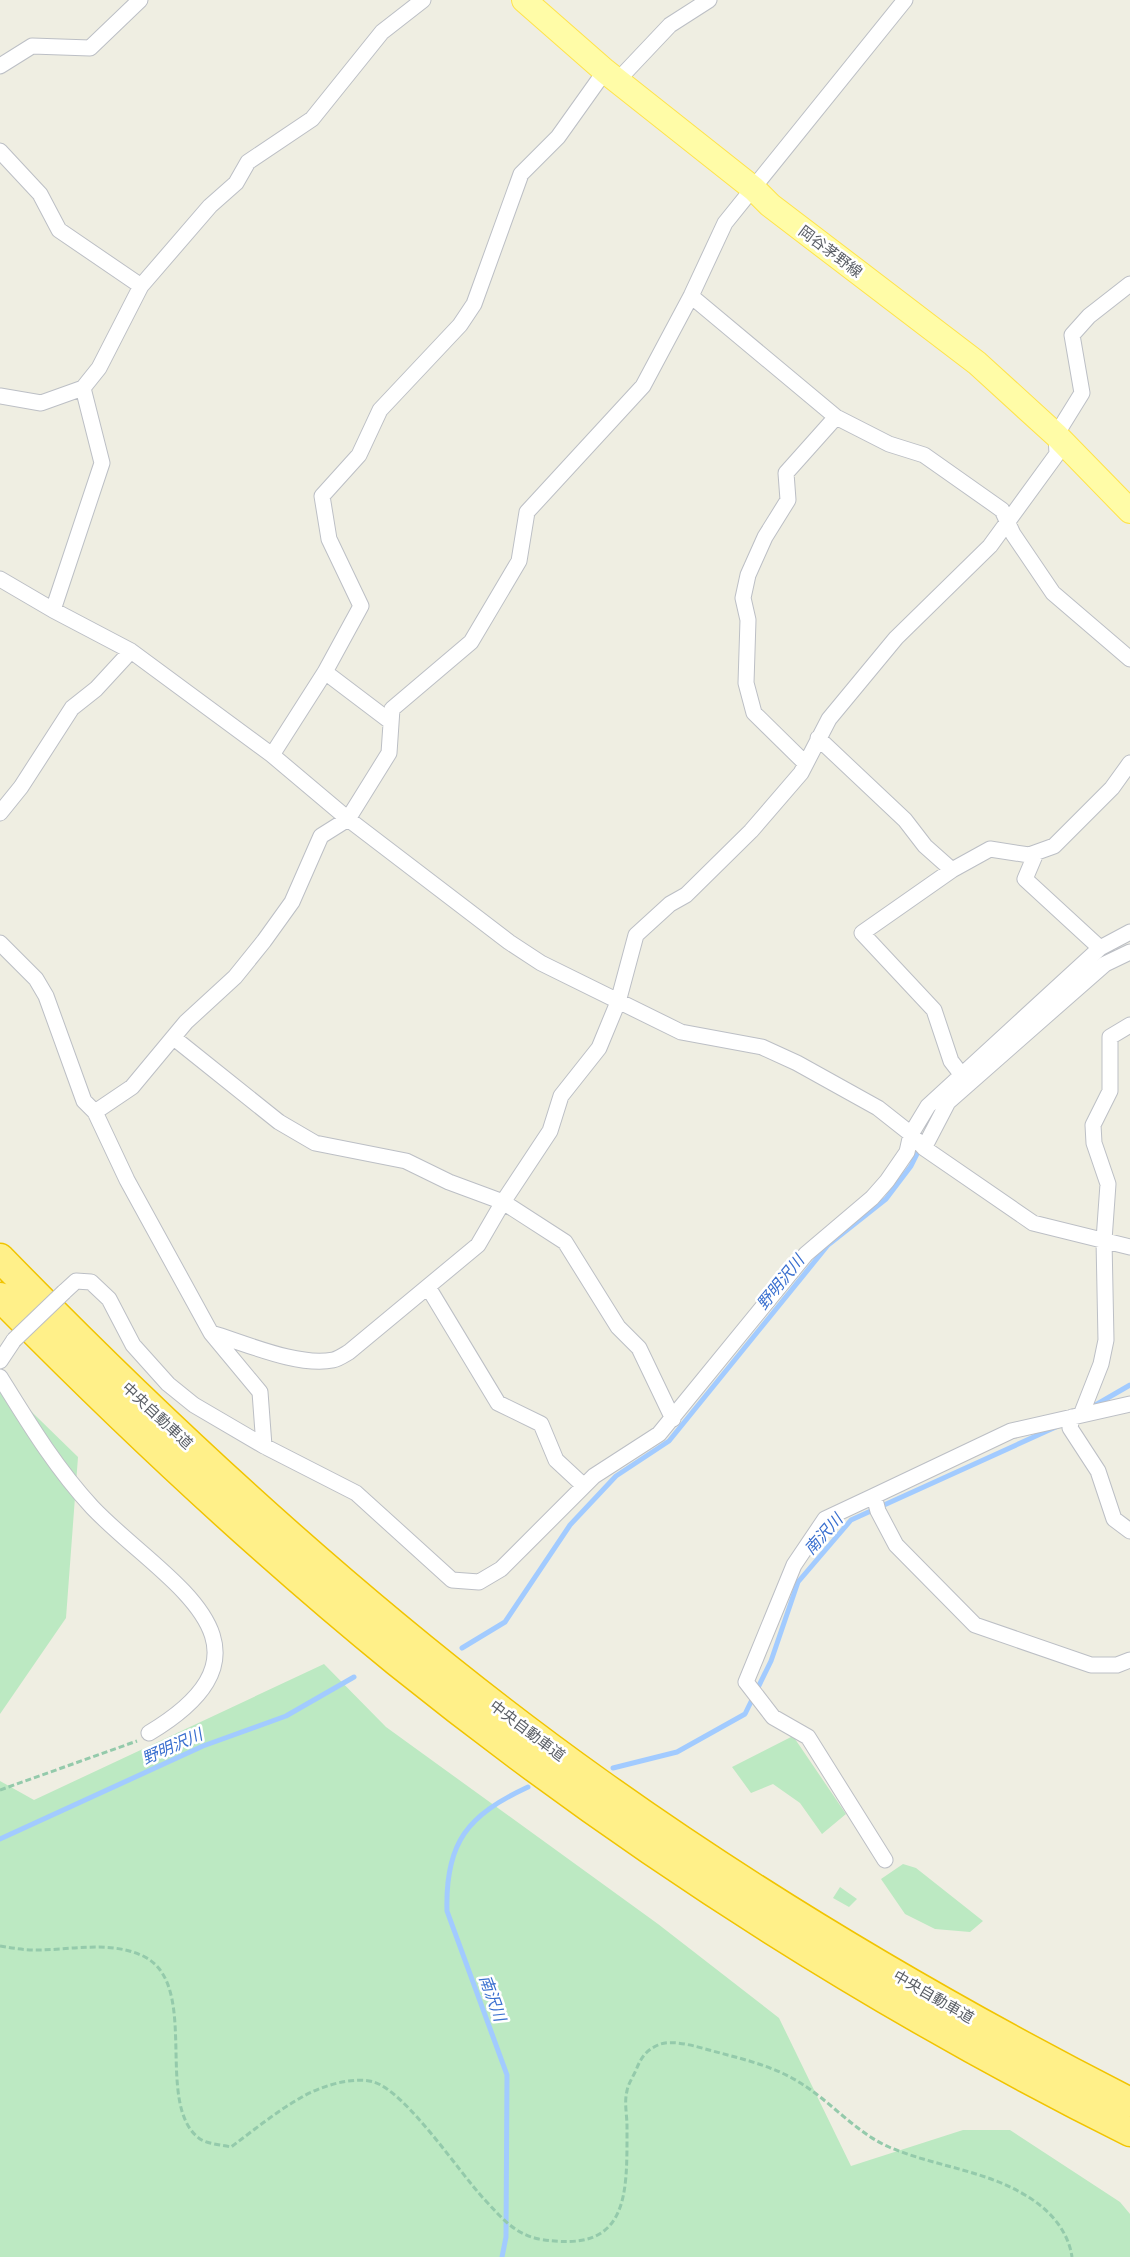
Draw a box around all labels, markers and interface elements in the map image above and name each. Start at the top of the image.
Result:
street label: 岡谷茅野線 [795,220,867,282]
water label: 野明沢川 [751,1249,810,1314]
street label: 中央自動車道 [118,1377,198,1453]
water label: 南沢川 [799,1507,849,1559]
street label: 中央自動車道 [486,1695,570,1765]
water label: 野明沢川 [138,1722,208,1769]
street label: 中央自動車道 [890,1965,978,2027]
water label: 南沢川 [474,1972,512,2026]

